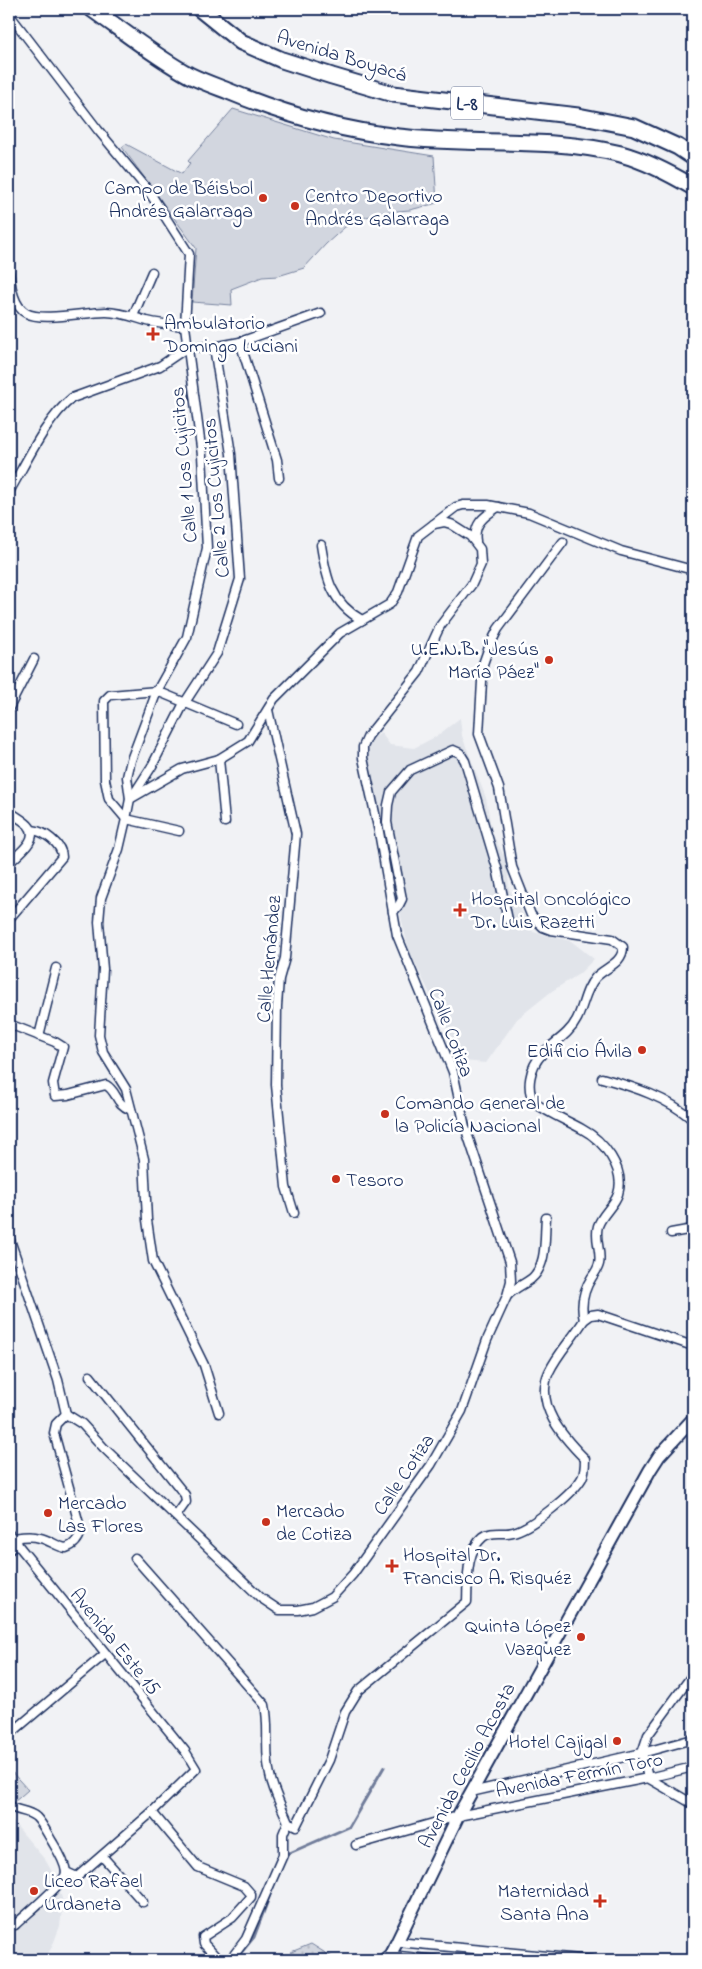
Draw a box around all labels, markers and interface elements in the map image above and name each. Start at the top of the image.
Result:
street label: Avenida Boyacá [273,24,410,91]
road number: L-8 [451,86,483,120]
place label: Campo de Béisbol Andrés Galarraga [104,175,253,228]
place label: Centro Deportivo Andrés Galarraga [305,183,449,236]
marker: Campo de Béisbol Andrés Galarraga [257,192,269,204]
marker: Centro Deportivo Andrés Galarraga [289,200,301,212]
place label: Ambulatorio Domingo Luciani [163,310,298,363]
marker: Ambulatorio Domingo Luciani [146,327,160,341]
street label: Calle 1 Los Cujicitos [164,386,207,544]
street label: Calle 2 Los Cujicitos [196,417,239,579]
place label: U.E.N.B. "Jesús María Páez" [411,636,539,688]
marker: U.E.N.B. "Jesús María Páez" [543,654,555,666]
place label: Hospital Oncológico Dr. Luis Razetti [470,886,631,938]
street label: Calle Hernández [250,894,291,1024]
marker: Hospital Oncológico Dr. Luis Razetti [453,903,467,917]
street label: Calle Cotiza [419,984,480,1082]
place label: Edificio Ávila [526,1038,632,1067]
marker: Edificio Ávila [636,1044,648,1056]
place label: Comando General de la Policía Nacional [395,1090,565,1142]
marker: Comando General de la Policía Nacional [379,1108,391,1120]
place label: Tesoro [346,1167,404,1196]
marker: Tesoro [330,1173,342,1185]
street label: Calle Cotiza [367,1429,443,1522]
place label: Mercado Las Flores [58,1490,143,1542]
place label: Mercado de Cotiza [276,1498,352,1550]
marker: Mercado Las Flores [42,1507,54,1519]
marker: Mercado de Cotiza [260,1516,272,1528]
place label: Hospital Dr. Francisco A. Risquéz [402,1542,572,1594]
marker: Hospital Dr. Francisco A. Risquéz [385,1559,399,1573]
street label: Avenida Este 15 [62,1583,167,1703]
place label: Quinta López Vazquez [465,1613,572,1665]
marker: Quinta López Vazquez [575,1631,587,1643]
street label: Avenida Cecilio Acosta [412,1678,524,1854]
place label: Hotel Cajigal [508,1729,607,1759]
marker: Hotel Cajigal [611,1735,623,1747]
street label: Avenida Fermín Toro [493,1746,666,1807]
place label: Liceo Rafael Urdaneta [44,1868,143,1920]
place label: Maternidad Santa Ana [497,1878,589,1930]
marker: Liceo Rafael Urdaneta [28,1885,40,1897]
marker: Maternidad Santa Ana [593,1894,607,1908]

